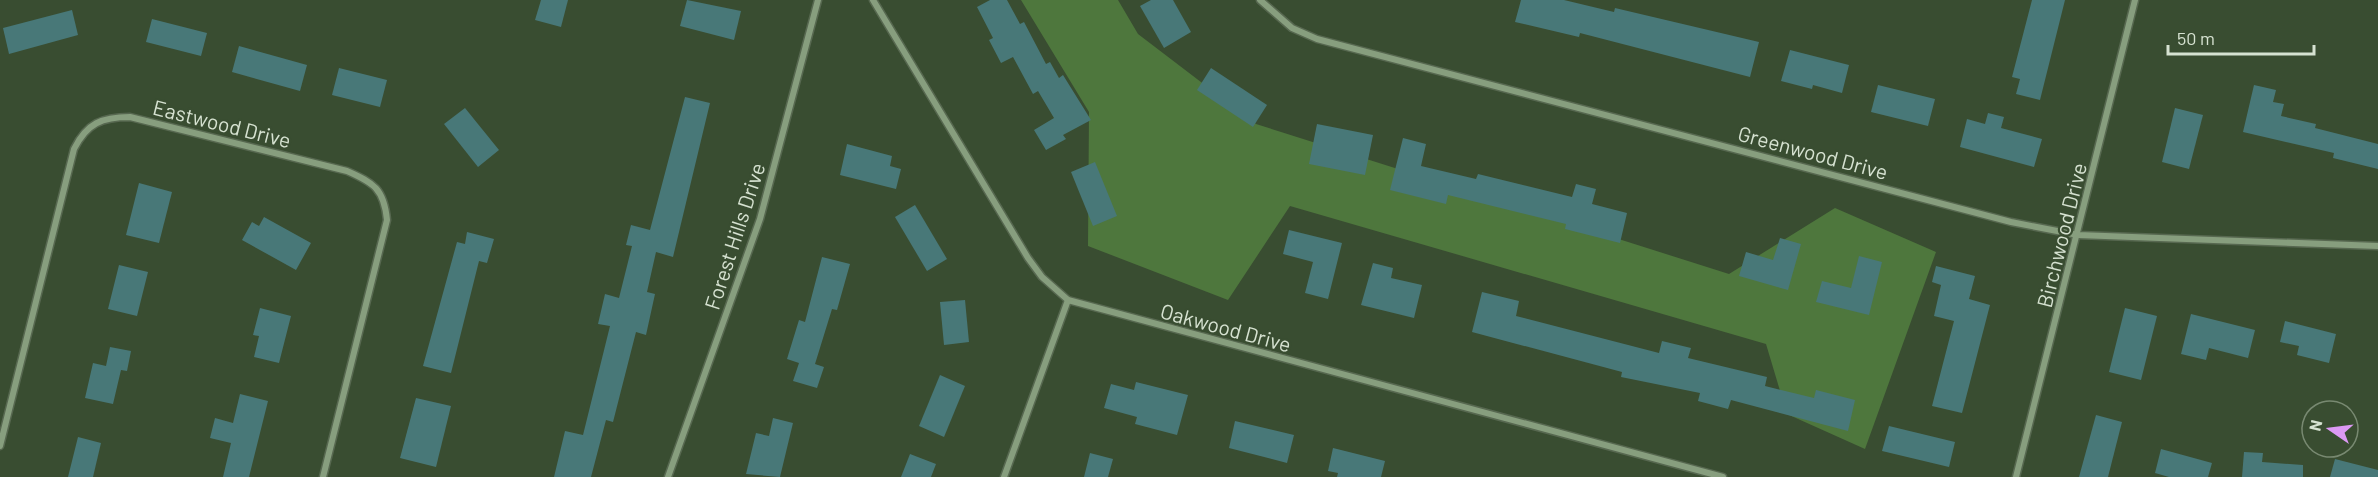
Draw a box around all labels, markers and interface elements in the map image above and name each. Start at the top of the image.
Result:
scale bar [2168,18,2314,56]
text: 50 m [2177,27,2215,49]
street label: Eastwood Drive [150,94,294,152]
street label: Greenwood Drive [1735,120,1891,184]
street label: Forest Hills Drive [698,159,770,313]
street label: Birchwood Drive [2031,160,2091,310]
street label: Oakwood Drive [1158,298,1294,356]
north arrow [2300,399,2360,459]
text: N [2304,418,2325,433]

